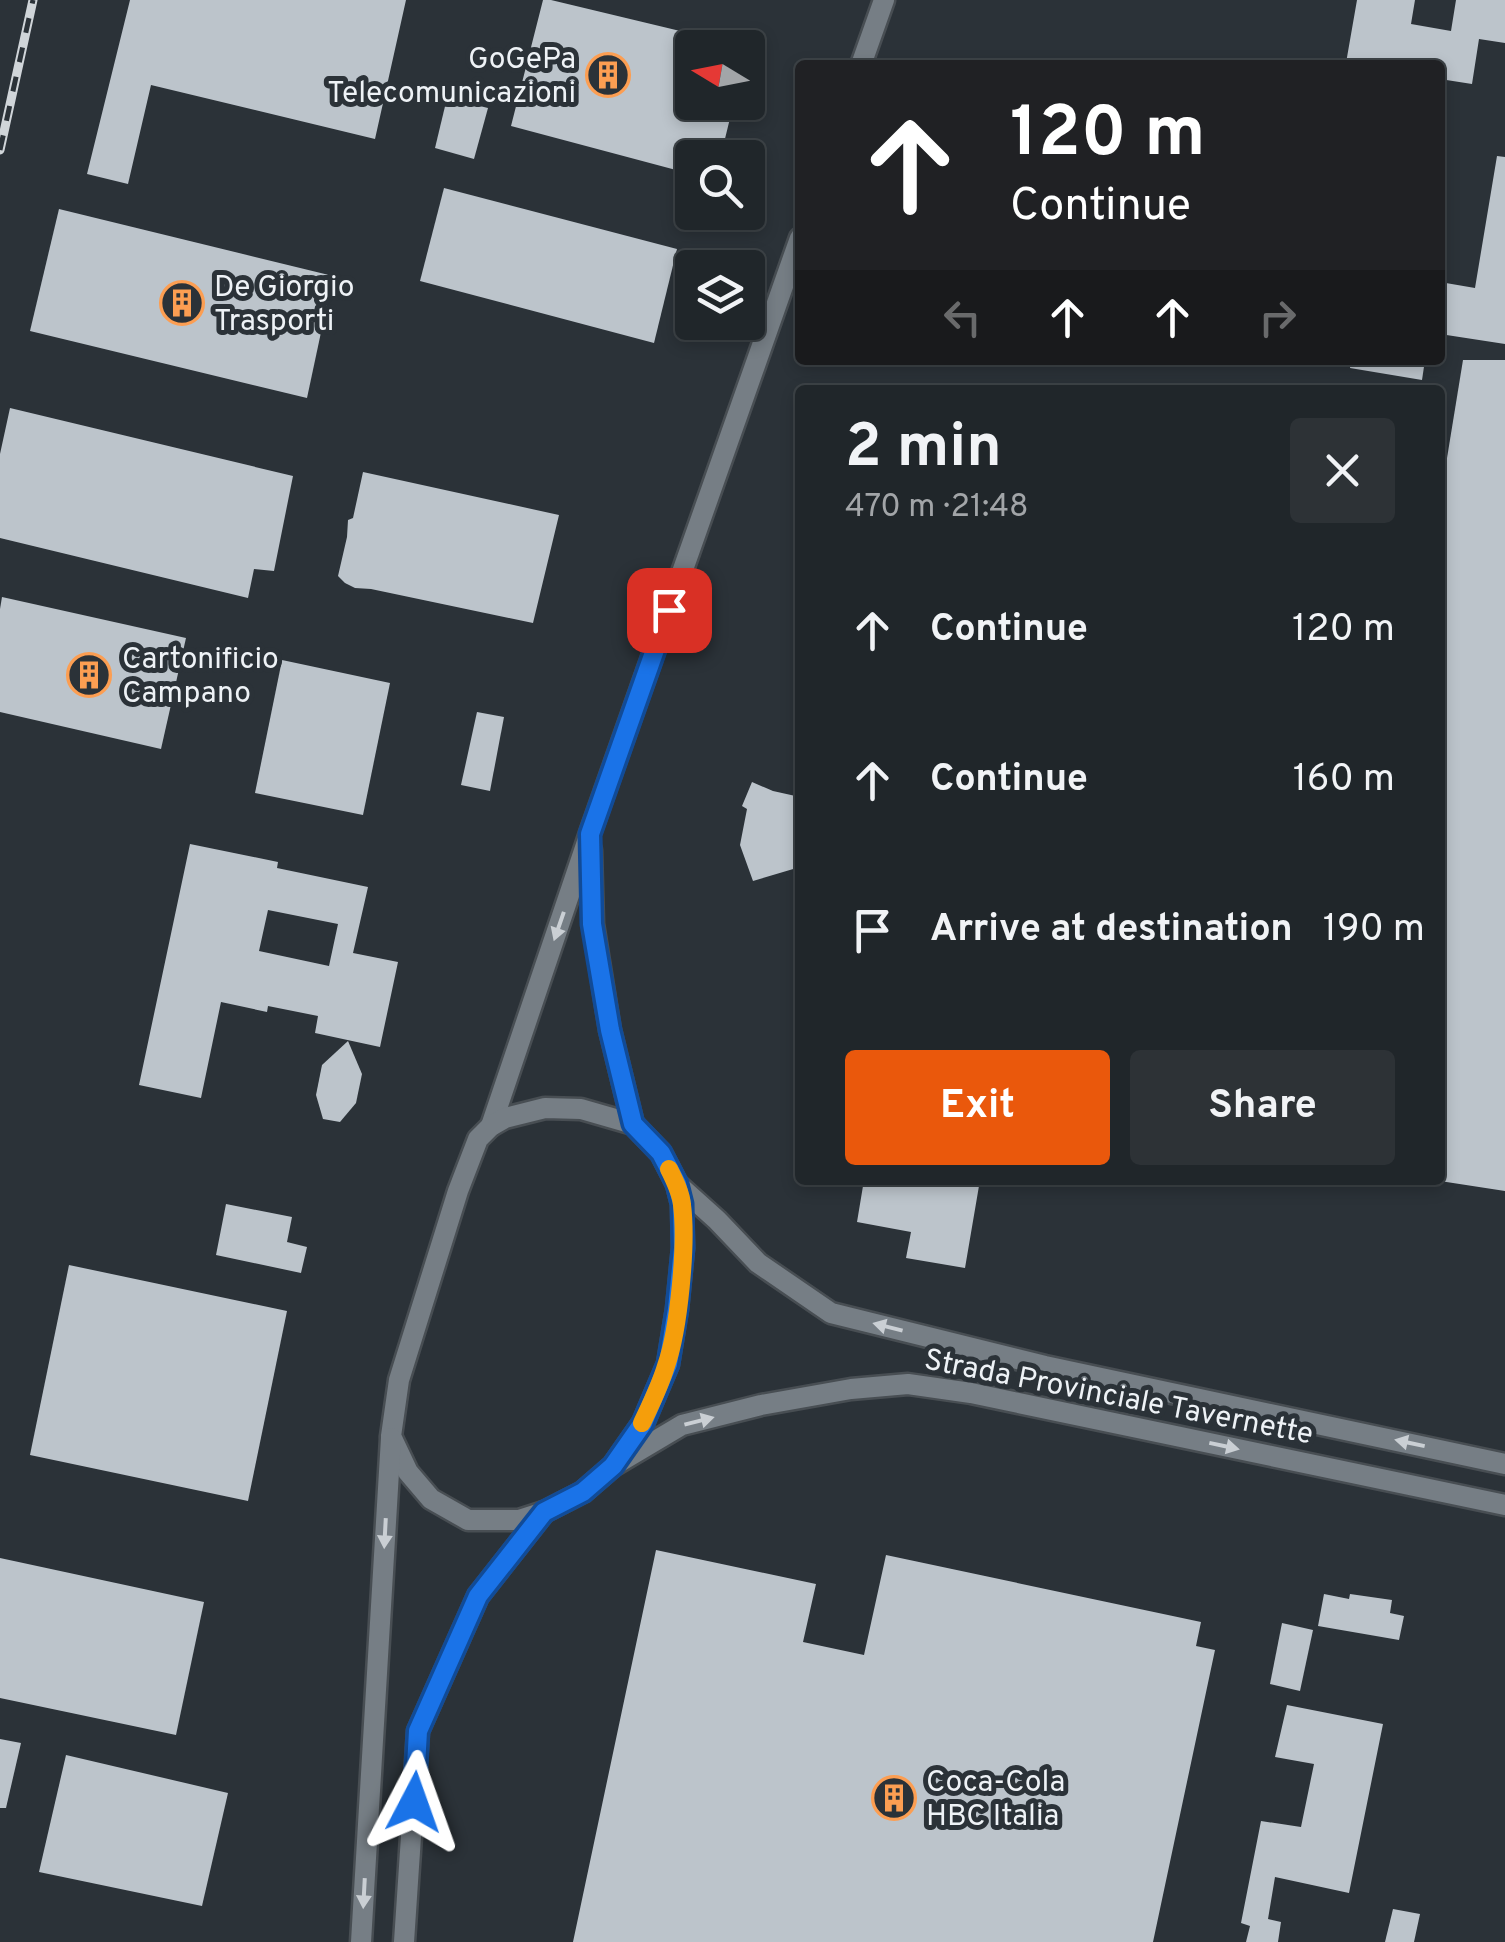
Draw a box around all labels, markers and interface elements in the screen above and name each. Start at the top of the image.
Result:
north arrow [675,30,765,120]
map controls [675,30,765,340]
place label: GoGePa Telecomunicazioni [327,42,576,113]
building icon: GoGePa Telecomunicazioni [585,52,631,98]
text: 120 m [1010,92,1206,181]
icon: ahead [845,100,975,230]
button: search [675,140,765,230]
text: Continue [1010,179,1191,236]
button: layers [675,250,765,340]
place label: De Giorgio Trasporti [214,270,354,341]
building icon: De Giorgio Trasporti [159,280,205,326]
icon: left [935,290,990,345]
icon: ahead [1040,290,1095,345]
icon: ahead [1145,290,1200,345]
icon: right [1250,290,1305,345]
text: 2 min [845,412,1002,488]
button: close [1290,418,1395,523]
text: 470 m · 21:48 [845,488,1029,528]
pin [627,568,712,653]
icon: arrive [642,583,697,638]
icon: ahead [845,603,900,658]
text: Continue [930,606,1088,655]
text: 120 m [1292,606,1395,655]
place label: Cartonificio Campano [122,642,279,713]
building icon: Cartonificio Campano [66,652,112,698]
icon: ahead [845,753,900,808]
text: Continue [930,756,1088,805]
text: 160 m [1293,756,1395,805]
icon: arrive [845,903,900,958]
text: Arrive at destination [930,906,1293,955]
text: 190 m [1323,906,1425,955]
one-way arrow [551,911,566,941]
button: Exit [845,1050,1110,1165]
button: Share [1130,1050,1395,1165]
one-way arrow [872,1318,903,1334]
street label: Strada Provinciale Tavernette [921,1343,1316,1454]
one-way arrow [684,1413,715,1428]
one-way arrow [1394,1435,1425,1451]
one-way arrow [1209,1439,1240,1454]
one-way arrow [377,1518,393,1550]
position arrow [362,1750,466,1854]
place label: Coca-Cola HBC Italia [926,1765,1065,1836]
building icon: Coca-Cola HBC Italia [871,1775,917,1821]
one-way arrow [356,1877,372,1909]

